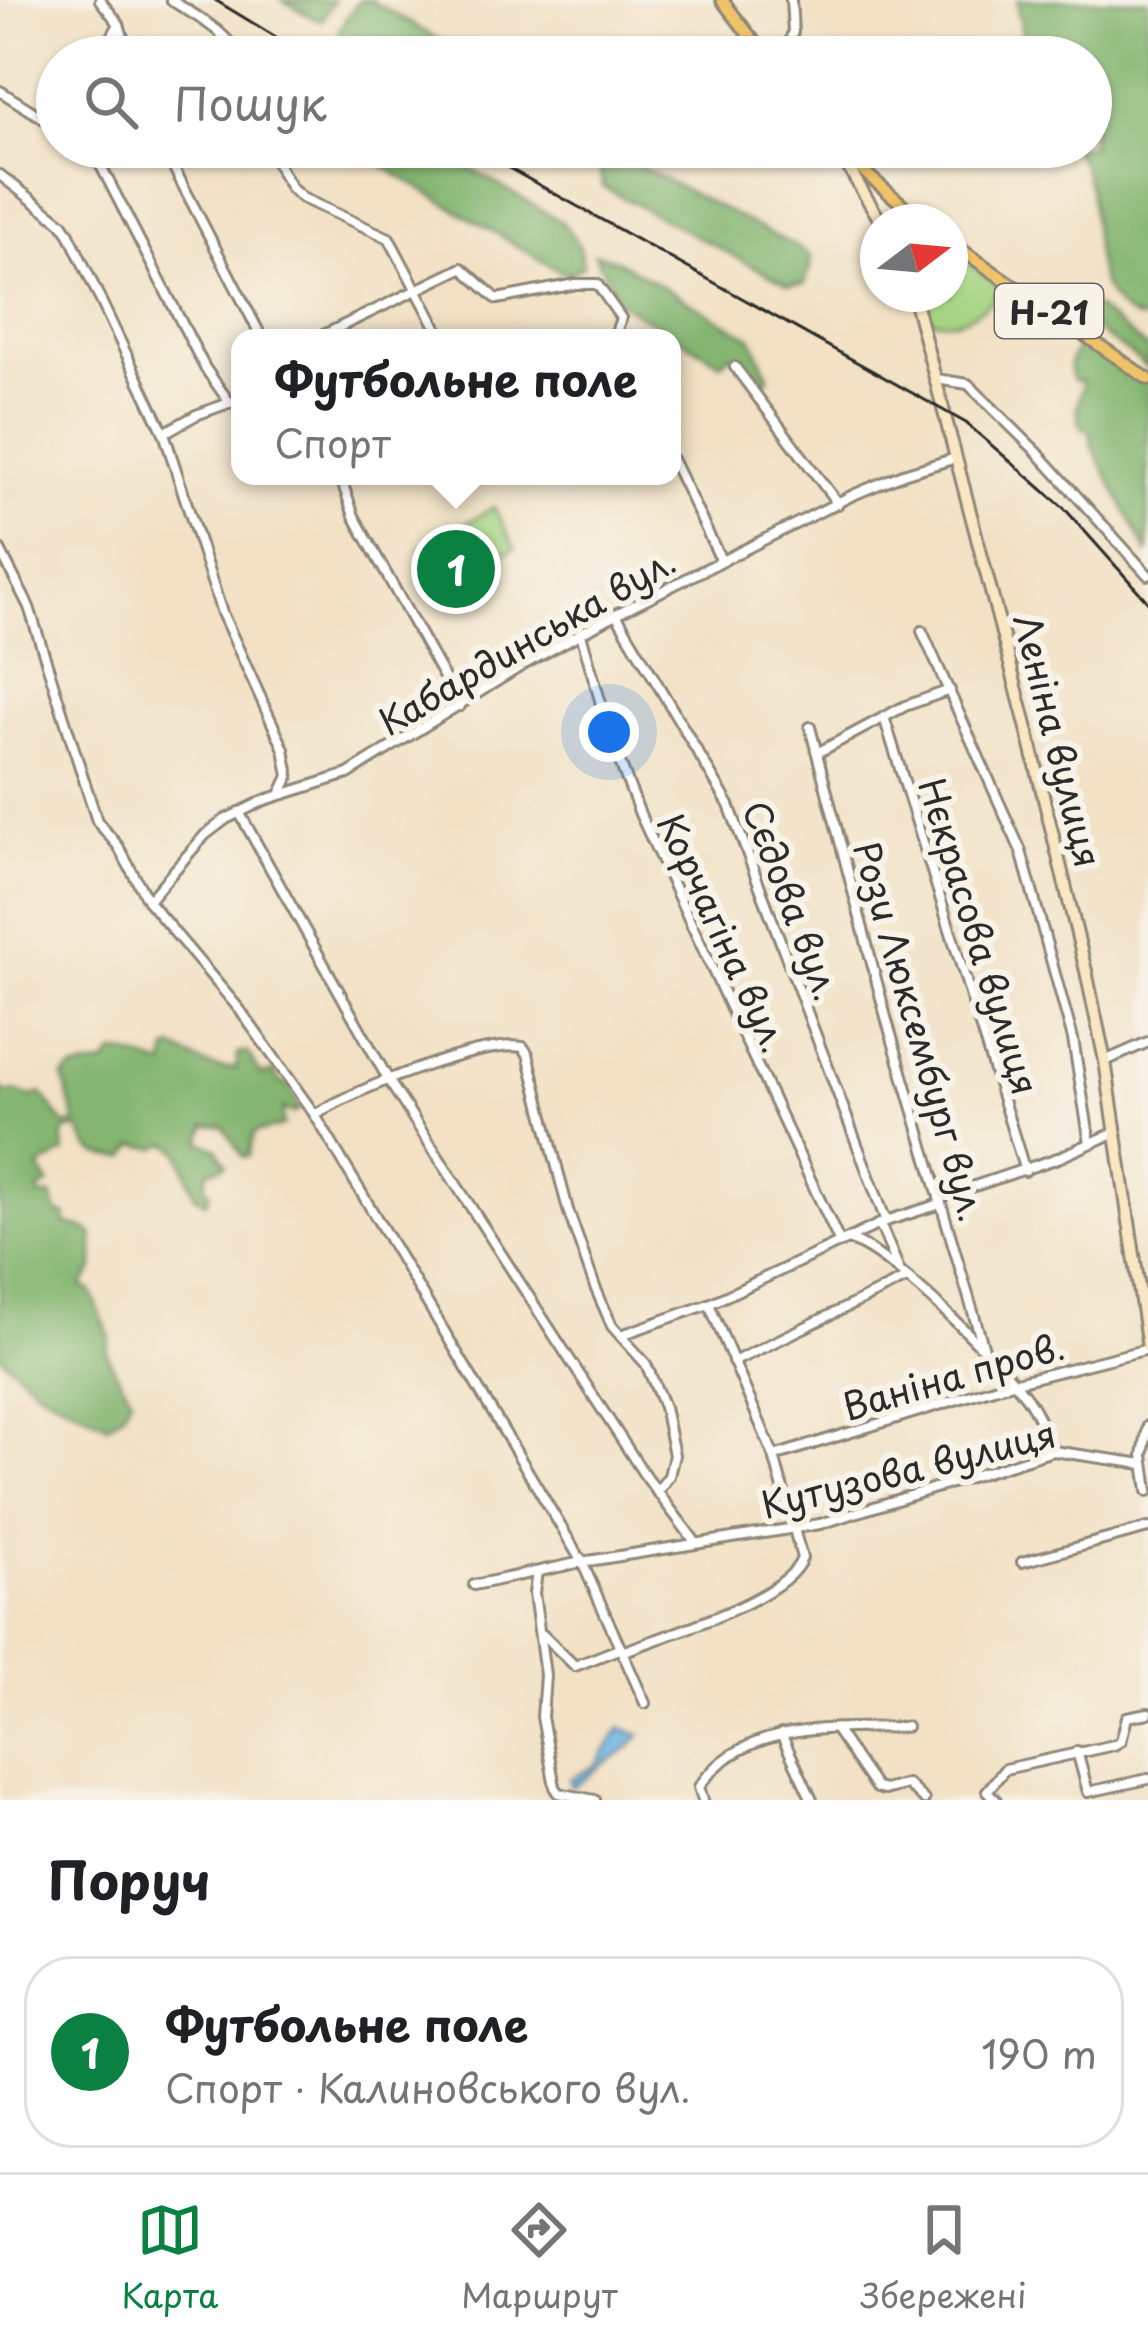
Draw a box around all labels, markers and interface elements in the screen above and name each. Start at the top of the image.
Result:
search box [36,36,1112,168]
text: Пошук [174,68,327,136]
icon: search [78,69,144,135]
north arrow [860,204,968,312]
road number: Н-21 [995,284,1103,338]
popup [231,329,681,485]
text: Футбольне поле [274,344,638,412]
text: Спорт [274,412,391,471]
pin: 1 [417,524,495,614]
street label: Кабардинська вул. [367,533,685,747]
street label: Леніна вулиця [1001,608,1117,872]
your location [579,702,639,762]
street label: Нєкрасова вулиця [906,771,1054,1101]
street label: Сєдова вул. [730,792,856,1008]
street label: Корчагіна вул. [645,803,803,1061]
street label: Рози Люксембург вул. [841,835,1001,1227]
street label: Ваніна пров. [836,1318,1070,1432]
street label: Кутузова вулиця [755,1405,1061,1531]
text: Поруч [48,1840,210,1917]
text: Футбольне поле [165,1989,528,2057]
text: 1 [81,2023,99,2082]
text: 190 m [981,2023,1097,2082]
text: Спорт · Калиновського вул. [165,2057,691,2116]
tab: Карта [121,2197,218,2319]
tab: Маршрут [461,2197,618,2319]
tab: Збережені [861,2197,1027,2319]

